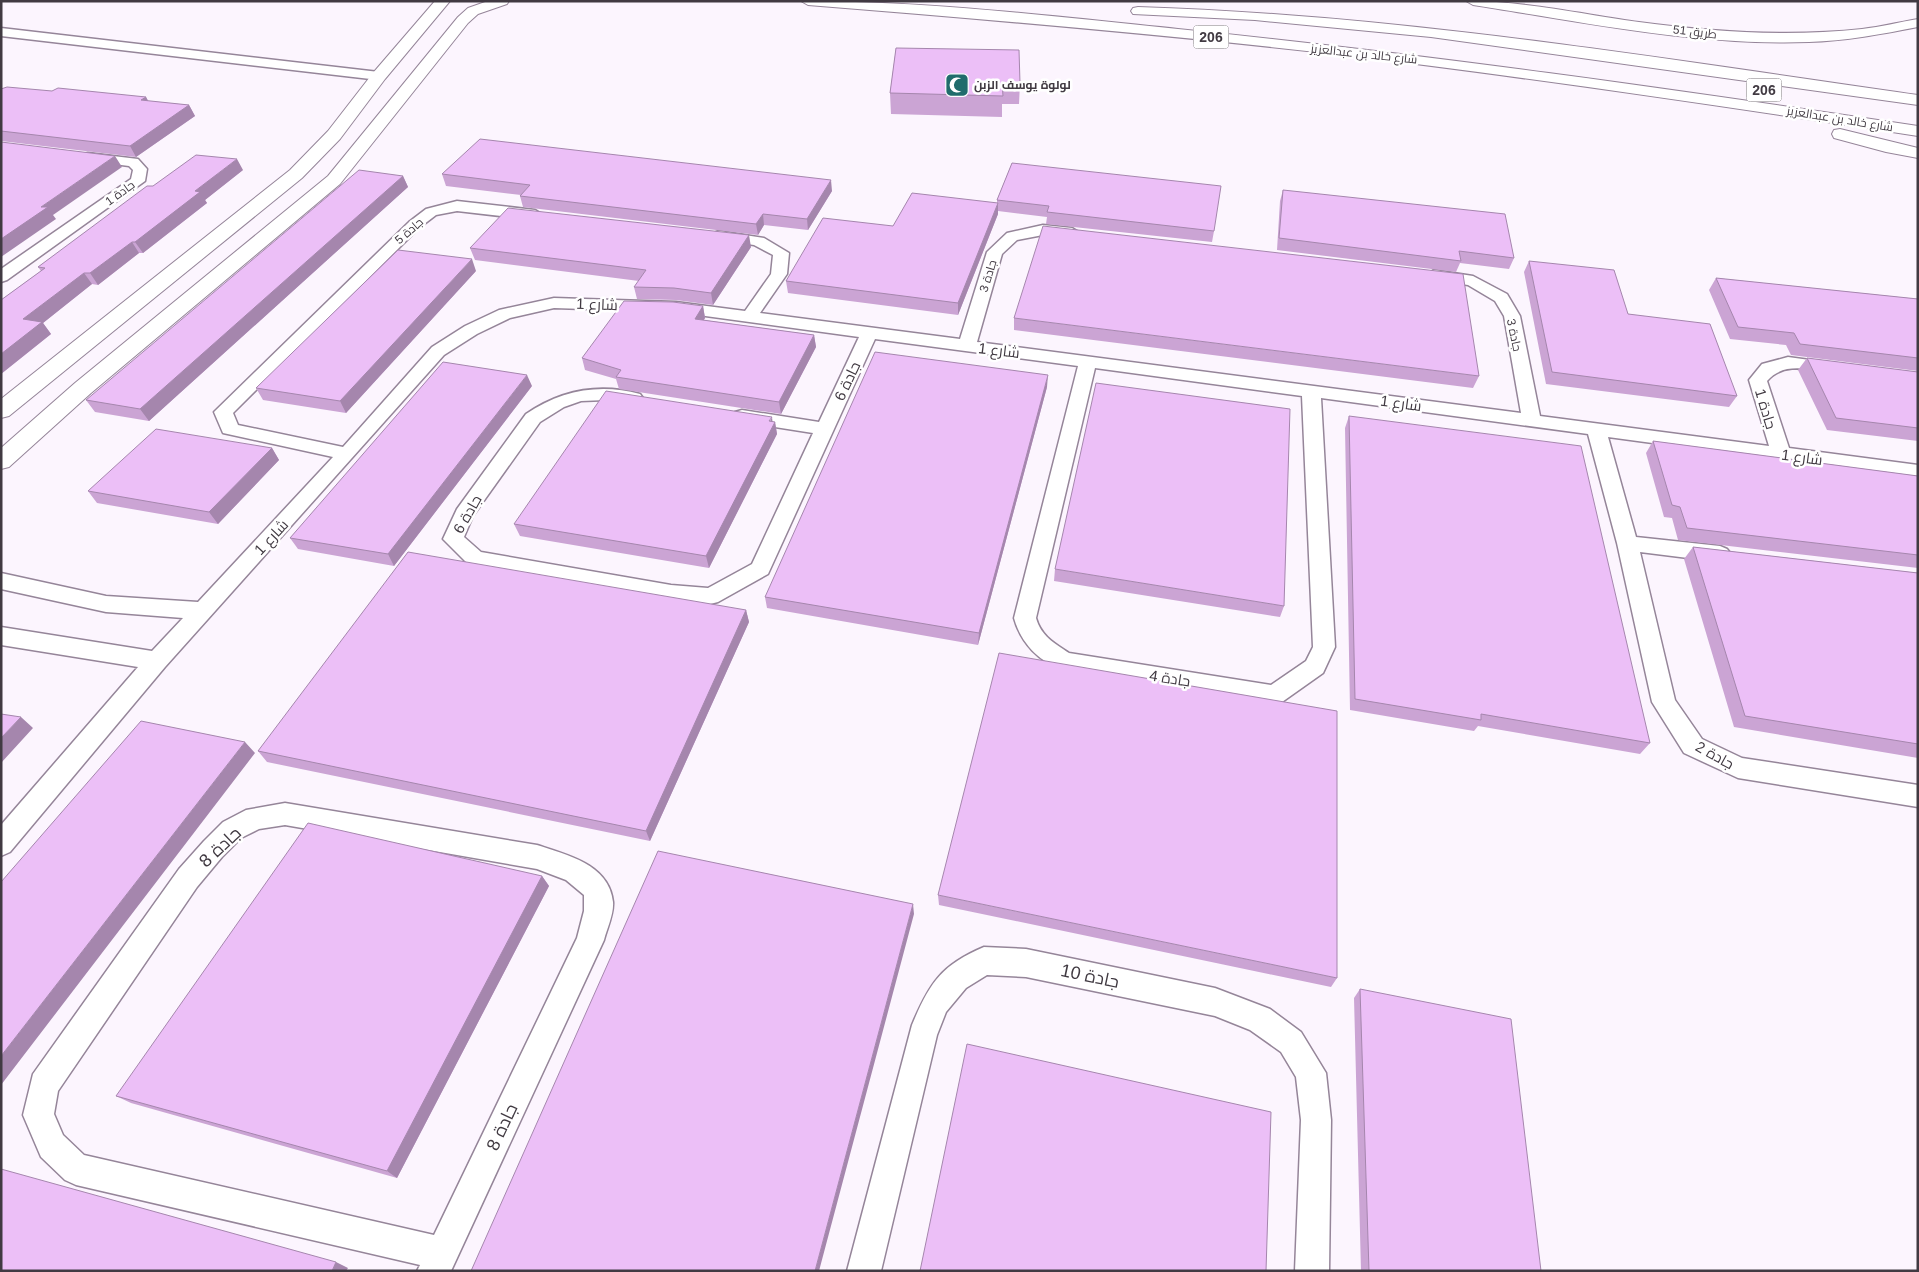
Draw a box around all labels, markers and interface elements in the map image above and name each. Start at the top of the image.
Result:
street label: طريق 51 [1672,22,1718,42]
road number: 206 [1194,26,1228,48]
street label: شارع خالد بن عبدالعزيز [1309,41,1418,68]
mosque icon: لولوة يوسف الزبن [944,72,970,98]
place label: لولوة يوسف الزبن [974,78,1071,93]
road number: 206 [1746,78,1782,102]
street label: شارع خالد بن عبدالعزيز [1785,104,1894,135]
street label: جادة 1 [103,178,137,208]
street label: جادة 5 [392,215,426,247]
street label: جادة 3 [976,258,1000,294]
street label: شارع 1 [576,295,618,316]
street label: جادة 3 [1504,317,1524,353]
street label: شارع 1 [977,339,1021,364]
street label: جادة 6 [831,359,863,403]
street label: جادة 1 [1752,387,1780,431]
street label: شارع 1 [1379,392,1423,417]
street label: شارع 1 [1780,446,1824,471]
street label: جادة 6 [449,492,485,536]
street label: شارع 1 [251,516,294,560]
street label: جادة 4 [1148,666,1192,690]
street label: جادة 2 [1693,738,1737,772]
street label: جادة 8 [195,823,245,871]
street label: جادة 10 [1059,960,1121,992]
street label: جادة 8 [482,1100,522,1154]

